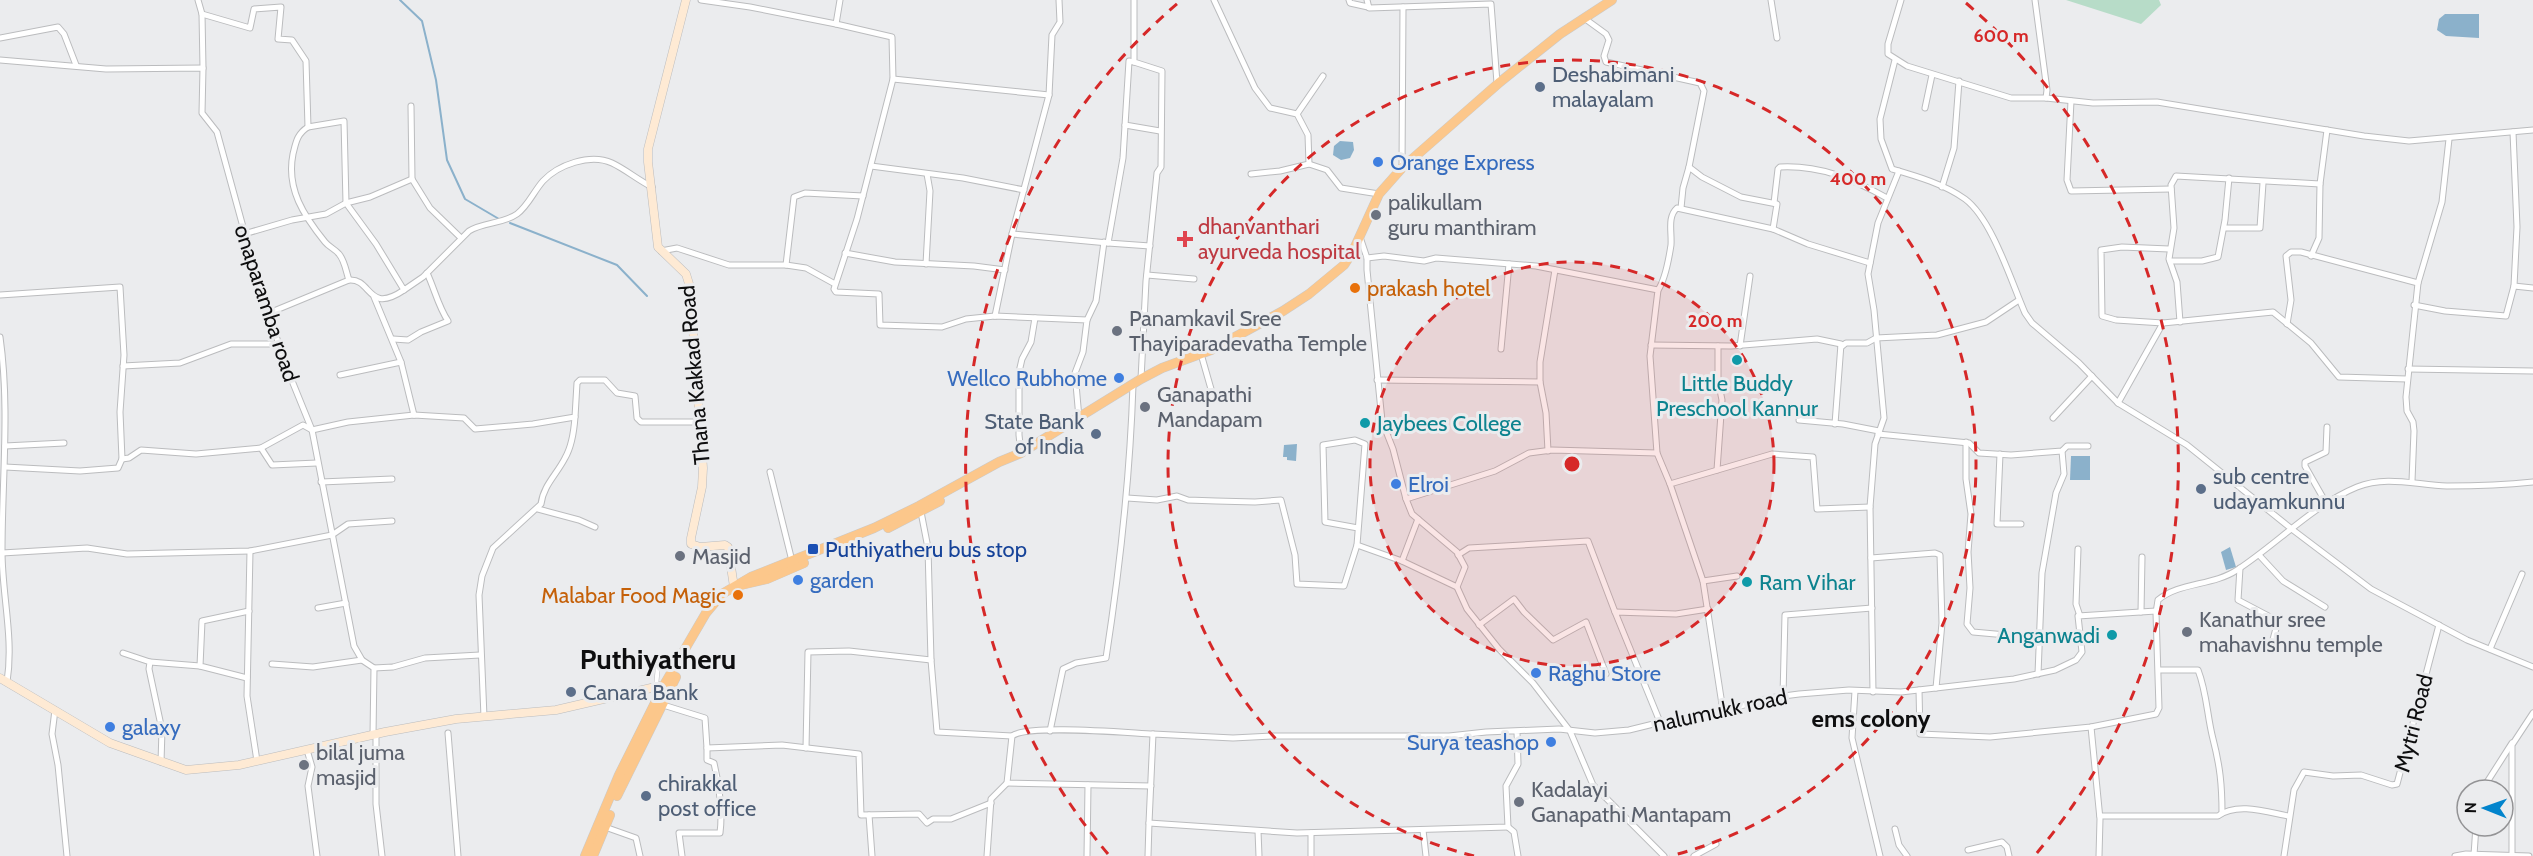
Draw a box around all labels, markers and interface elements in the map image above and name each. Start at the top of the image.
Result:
text: 600 m [1973,25,2029,47]
place label: Deshabimani malayalam [1552,61,1674,113]
marker: Deshabimani malayalam [1533,80,1547,94]
place label: Orange Express [1390,149,1535,176]
marker: Orange Express [1371,155,1385,169]
text: 400 m [1830,168,1886,190]
place label: palikullam guru manthiram [1388,189,1537,241]
marker: palikullam guru manthiram [1369,208,1383,222]
place label: dhanvanthari ayurveda hospital [1198,213,1361,265]
street label: onaparamba road [228,221,305,385]
marker: dhanvanthari ayurveda hospital [1176,230,1194,248]
place label: prakash hotel [1367,275,1491,302]
marker: prakash hotel [1348,281,1362,295]
street label: Thana Kakkad Road [673,284,716,466]
place label: Panamkavil Sree Thayiparadevatha Temple [1129,305,1367,357]
text: 200 m [1688,310,1742,332]
marker: Panamkavil Sree Thayiparadevatha Temple [1110,324,1124,338]
marker: Little Buddy Preschool Kannur [1730,353,1744,367]
place label: Wellco Rubhome [947,365,1107,392]
place label: Little Buddy Preschool Kannur [1656,370,1818,422]
marker: Wellco Rubhome [1112,371,1126,385]
place label: Ganapathi Mandapam [1157,381,1262,433]
marker: Ganapathi Mandapam [1138,400,1152,414]
place label: State Bank of India [984,408,1084,460]
place label: Jaybees College [1376,410,1522,437]
marker: Jaybees College [1358,416,1372,430]
marker: State Bank of India [1089,427,1103,441]
centre of rings [1562,454,1582,474]
place label: sub centre udayamkunnu [2213,463,2345,515]
place label: Elroi [1408,471,1449,498]
marker: Elroi [1389,477,1403,491]
marker: sub centre udayamkunnu [2194,482,2208,496]
place label: Puthiyatheru bus stop [825,536,1027,563]
marker: Puthiyatheru bus stop [806,542,820,556]
place label: Masjid [692,543,751,570]
marker: Masjid [673,549,687,563]
place label: garden [810,567,874,594]
place label: Ram Vihar [1759,569,1855,596]
marker: garden [791,573,805,587]
marker: Ram Vihar [1740,575,1754,589]
place label: Malabar Food Magic [541,582,726,609]
marker: Malabar Food Magic [731,588,745,602]
place label: Kanathur sree mahavishnu temple [2199,606,2383,658]
place label: Anganwadi [1997,622,2100,649]
marker: Kanathur sree mahavishnu temple [2180,625,2194,639]
marker: Anganwadi [2105,628,2119,642]
district label: Puthiyatheru [580,642,736,676]
place label: Raghu Store [1548,660,1661,687]
marker: Raghu Store [1529,666,1543,680]
street label: Mytri Road [2388,671,2439,775]
place label: Canara Bank [583,679,698,706]
street label: nalumukk road [1650,683,1790,738]
marker: Canara Bank [564,685,578,699]
district label: ems colony [1812,704,1931,733]
place label: galaxy [122,714,181,741]
marker: galaxy [103,720,117,734]
place label: Surya teashop [1407,729,1539,756]
marker: Surya teashop [1544,735,1558,749]
place label: bilal juma masjid [316,739,405,791]
marker: bilal juma masjid [297,758,311,772]
place label: chirakkal post office [658,770,756,822]
place label: Kadalayi Ganapathi Mantapam [1531,776,1731,828]
north arrow [2455,778,2515,838]
marker: chirakkal post office [639,789,653,803]
marker: Kadalayi Ganapathi Mantapam [1512,795,1526,809]
text: N [2461,802,2480,814]

